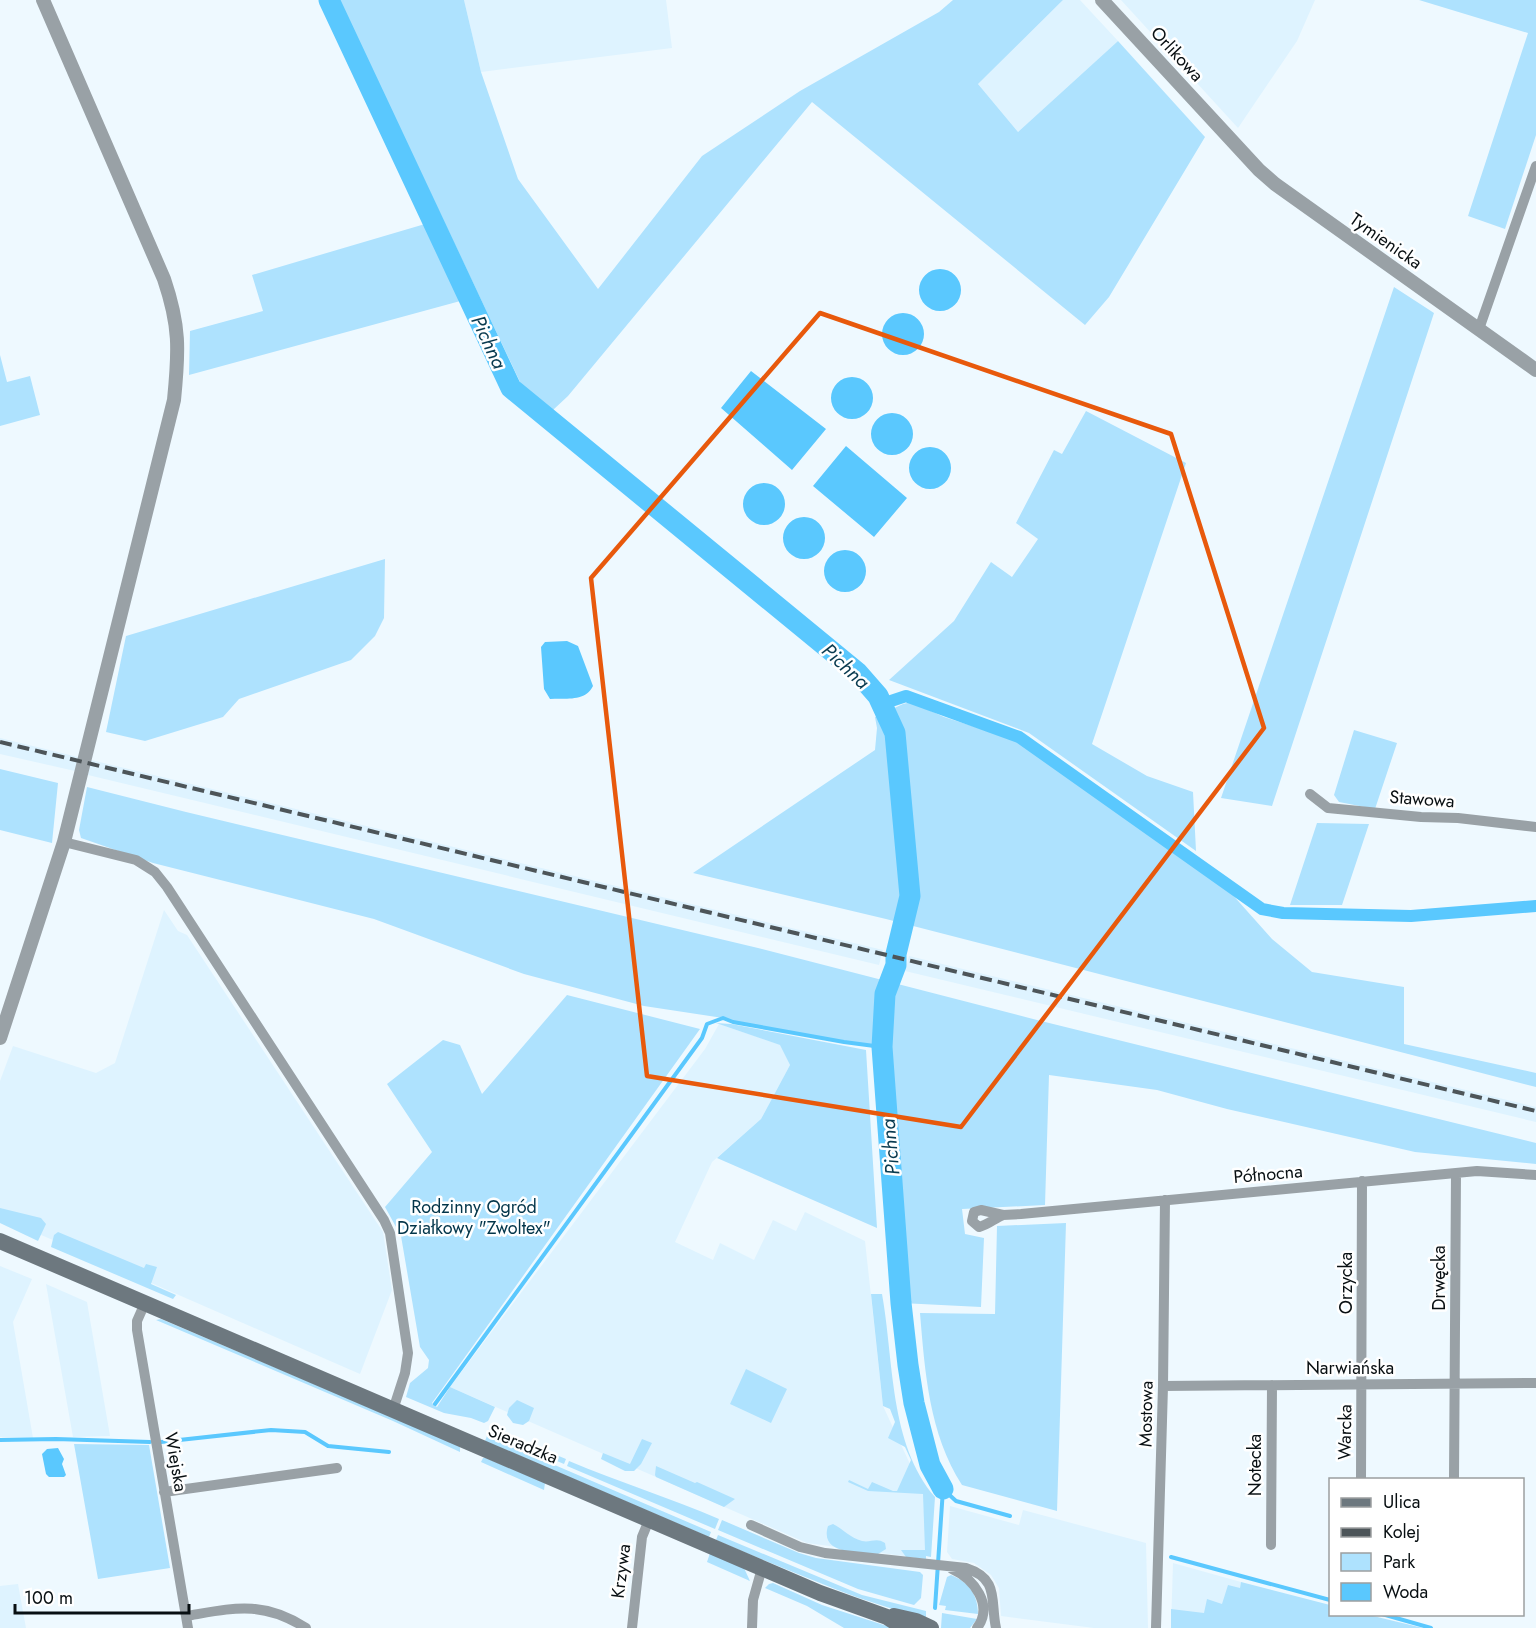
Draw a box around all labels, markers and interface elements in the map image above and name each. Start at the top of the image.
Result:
street label: Orlikowa [1145,21,1209,87]
street label: Tymienicka [1345,207,1427,275]
water label: Pichna [463,311,514,374]
water label: Pichna [815,637,876,696]
street label: Stawowa [1389,784,1455,814]
water label: Pichna [874,1118,907,1176]
street label: Północna [1232,1158,1304,1190]
park label: Rodzinny Ogród Działkowy "Zwoltex" [397,1194,551,1241]
street label: Drwęcka [1426,1245,1452,1311]
street label: Orzycka [1333,1252,1359,1314]
street label: Narwiańska [1306,1355,1394,1381]
street label: Mostowa [1132,1381,1160,1447]
street label: Warcka [1332,1404,1358,1460]
street label: Sieradzka [484,1418,562,1470]
street label: Wiejska [158,1430,194,1494]
street label: Notecka [1242,1434,1268,1496]
legend [1329,1478,1524,1616]
text: Ulica [1383,1489,1420,1515]
text: Kolej [1383,1519,1420,1545]
street label: Krzywa [605,1542,637,1600]
text: Park [1383,1549,1415,1575]
scale bar [15,1577,189,1615]
text: Woda [1383,1579,1428,1605]
text: 100 m [24,1585,73,1611]

